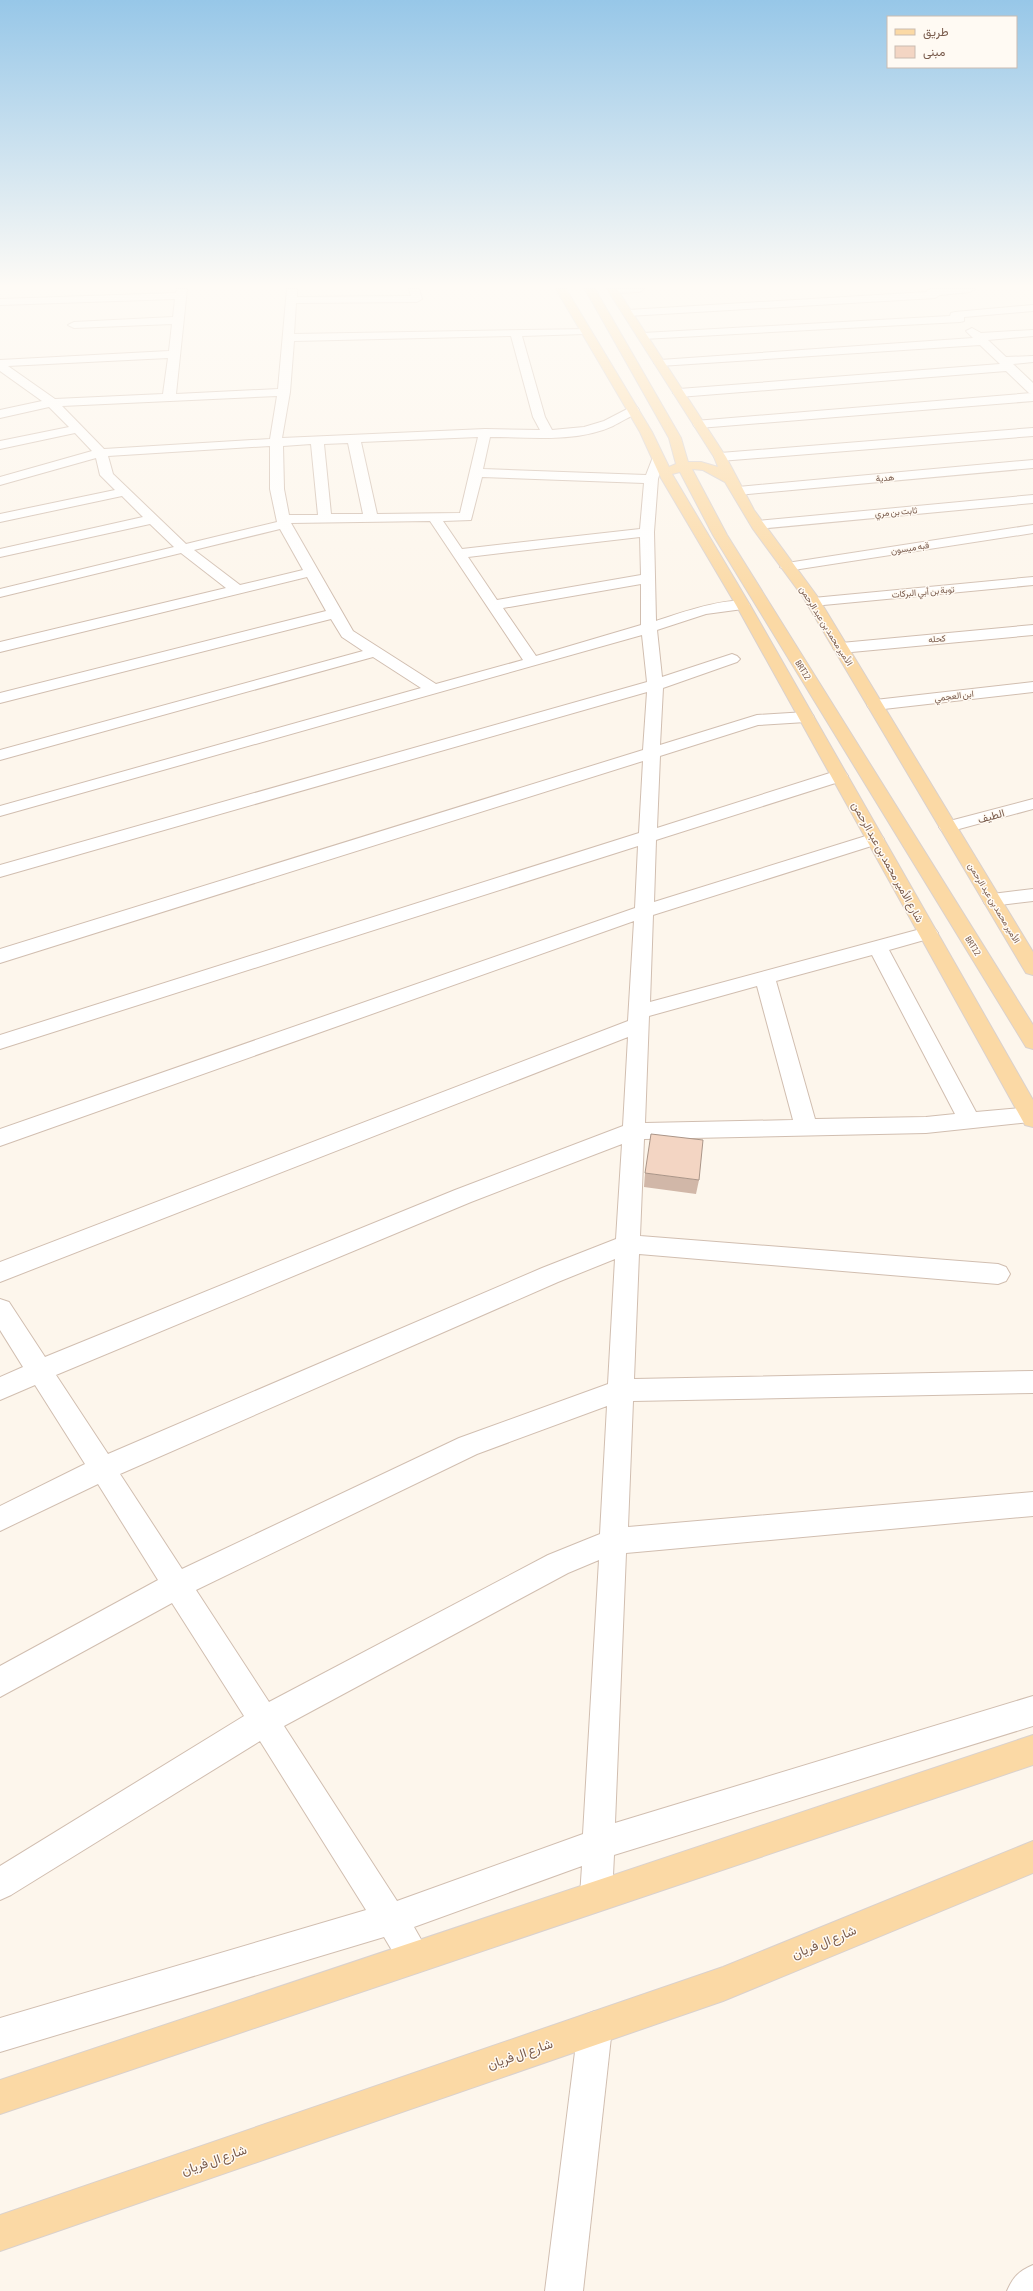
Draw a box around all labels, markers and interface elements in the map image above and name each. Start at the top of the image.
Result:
legend [887,16,1017,68]
text: طريق [923,25,949,40]
text: مبنى [923,45,945,60]
street label: هدية [875,472,895,484]
street label: ثابت بن مري [874,505,918,521]
street label: قبه ميسون [890,540,930,557]
street label: الأمير محمد بن عبد الرحمن [797,584,855,668]
street label: توبة بن أبي البركات [891,584,955,602]
street label: كحله [928,633,946,645]
street label: BRT12 [793,658,813,682]
street label: ابن العجمي [934,689,974,705]
street label: شارع الأمير محمد بن عبد الرحمن [848,800,926,926]
street label: الطيف [976,806,1006,826]
street label: الأمير محمد بن عبد الرحمن [965,861,1022,945]
street label: BRT12 [963,934,983,958]
street label: شارع ال فريان [790,1922,859,1964]
street label: شارع ال فريان [485,2036,555,2074]
street label: شارع ال فريان [179,2142,249,2180]

